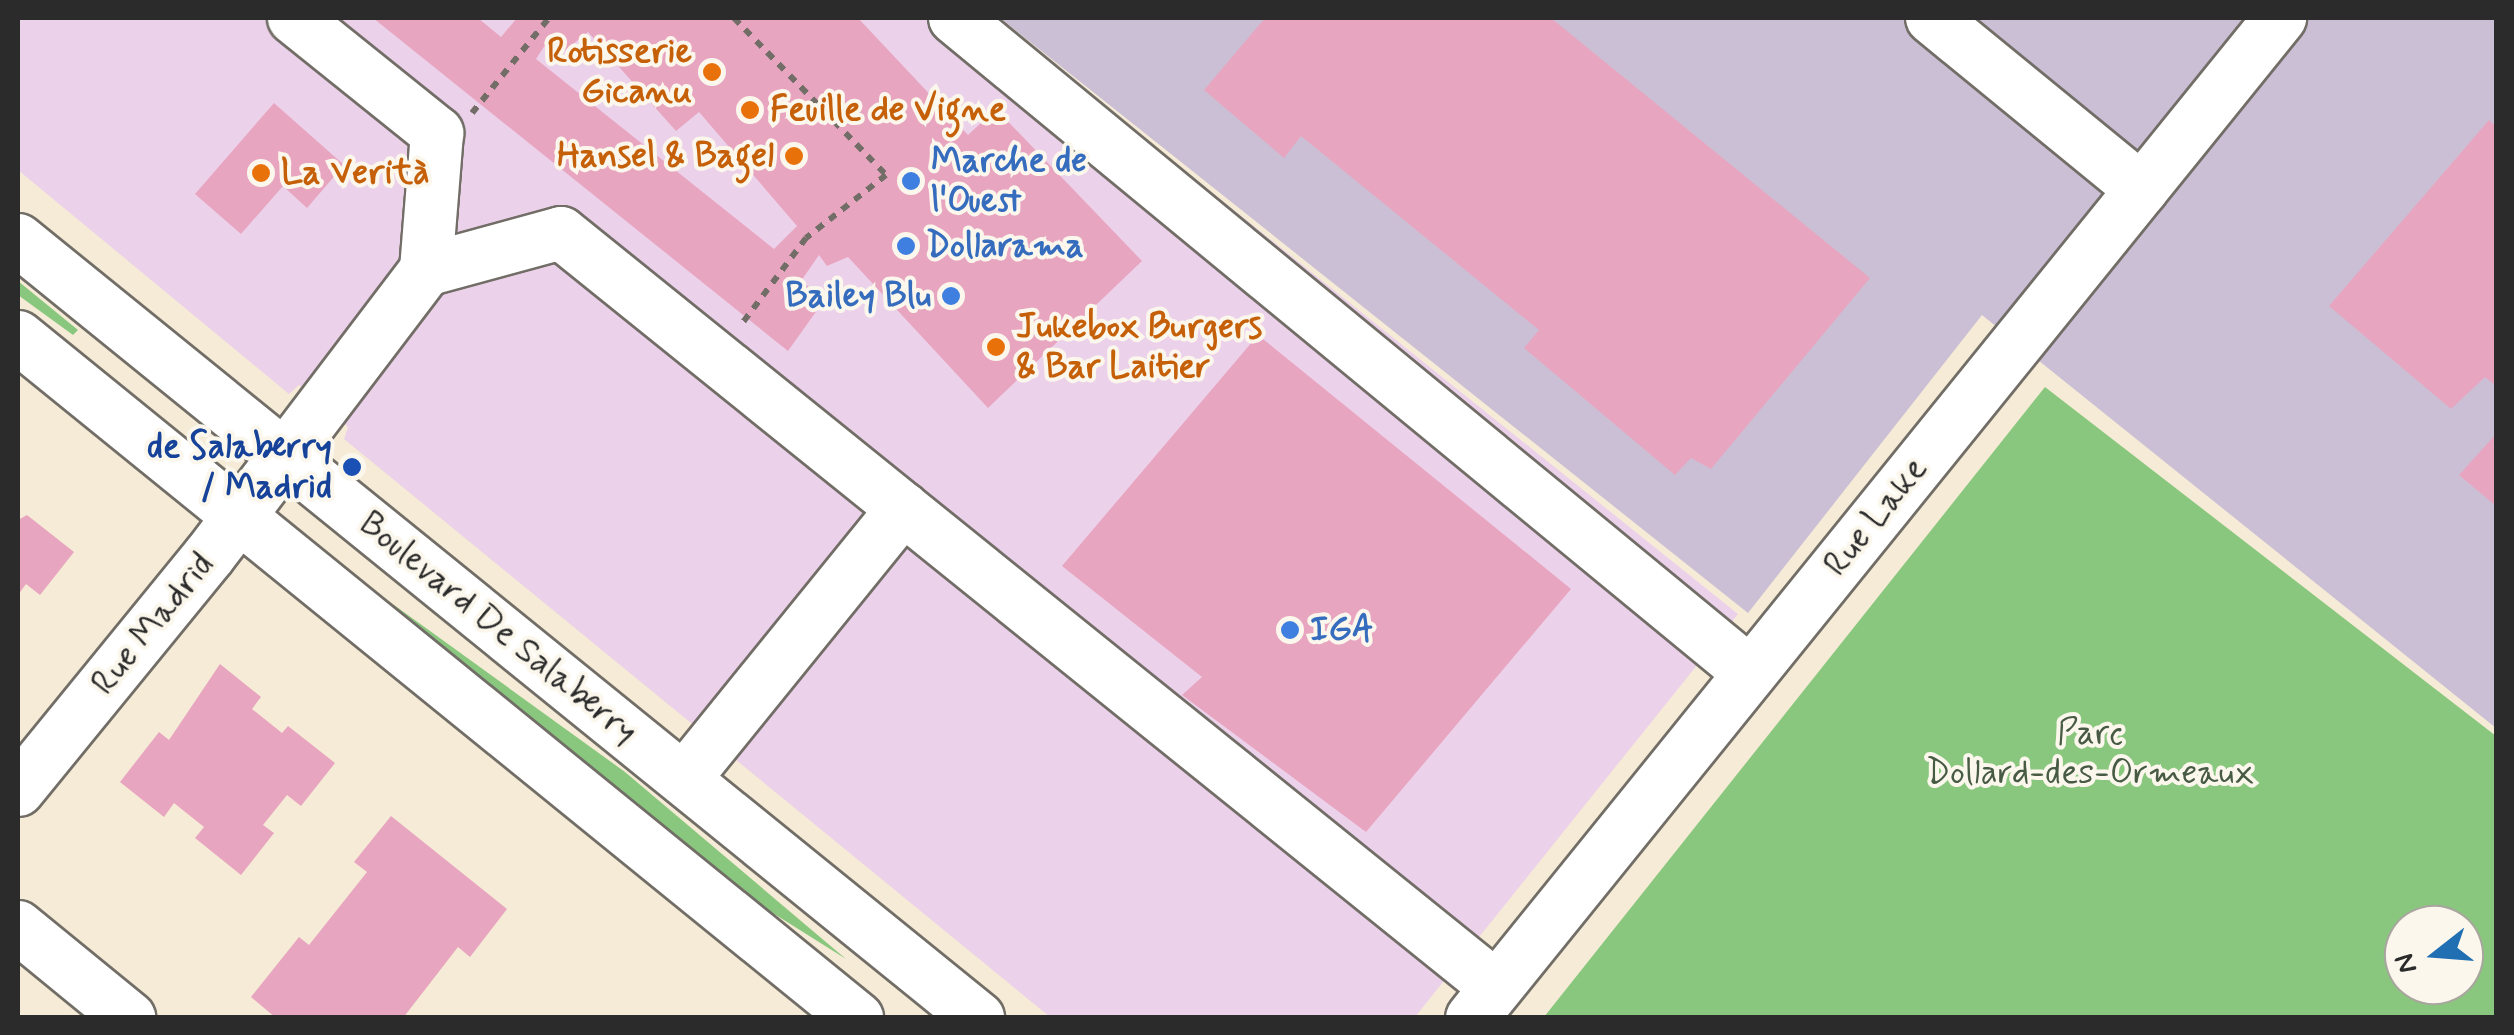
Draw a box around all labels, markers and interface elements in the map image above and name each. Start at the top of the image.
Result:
place label: Rotisserie Gicanu [547,31,692,113]
marker: Rotisserie Gicanu [701,61,723,83]
place label: Feuille de Vigne [770,89,1004,131]
marker: Feuille de Vigne [739,99,761,121]
place label: Hansel & Bagel [557,135,774,177]
place label: Marche de l'Ouest [931,140,1088,222]
marker: Hansel & Bagel [783,145,805,167]
place label: La Verità [281,152,423,194]
marker: La Verità [250,162,272,184]
marker: Marche de l'Ouest [900,170,922,192]
place label: Dollarama [926,225,1084,267]
marker: Dollarama [895,235,917,257]
place label: Bailey Blu [786,275,931,317]
marker: Bailey Blu [940,285,962,307]
place label: Jukebox Burgers & Bar Laitier [1016,306,1266,388]
marker: Jukebox Burgers & Bar Laitier [985,336,1007,358]
place label: de Salaberry / Madrid [147,426,332,508]
street label: Rue Lake [1817,451,1935,583]
marker: de Salaberry / Madrid [341,456,363,478]
street label: Boulevard De Salaberry [353,505,643,751]
street label: Rue Madrid [84,545,222,703]
place label: IGA [1310,609,1374,651]
marker: IGA [1279,619,1301,641]
park label: Parc Dollard-des-Ormeaux [1926,712,2254,794]
north arrow [2384,905,2484,1005]
text: N [2386,949,2427,978]

